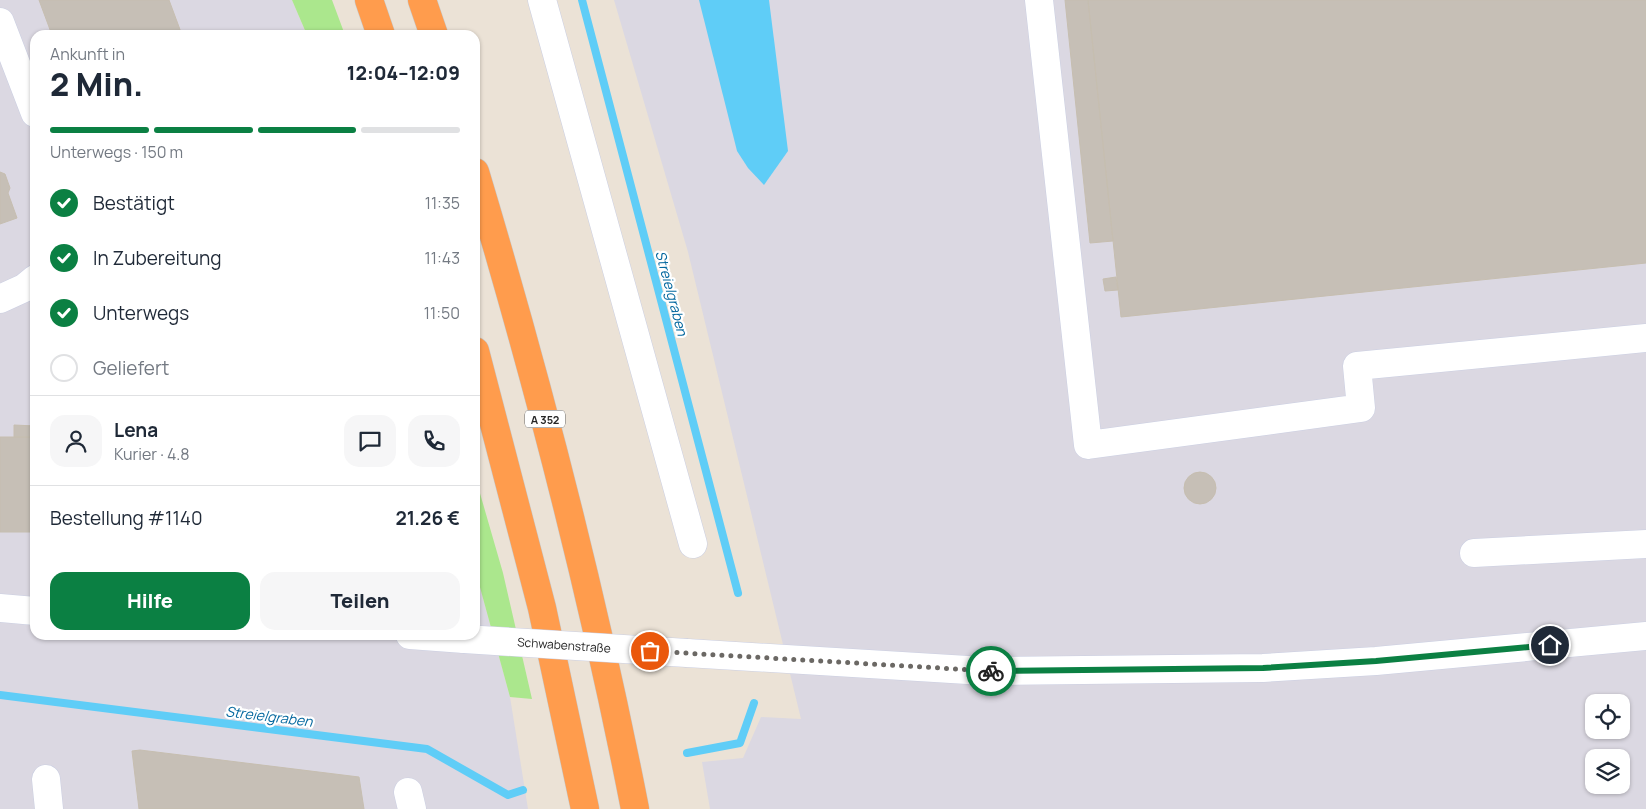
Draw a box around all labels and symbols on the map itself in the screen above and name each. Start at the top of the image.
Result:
water label: Streielgraben [652,248,693,338]
road number: A 352 [525,410,565,428]
pin [1529,624,1571,666]
pin [629,630,671,672]
street label: Schwabenstraße [517,633,611,657]
courier [966,646,1016,696]
water label: Streielgraben [224,701,314,731]

